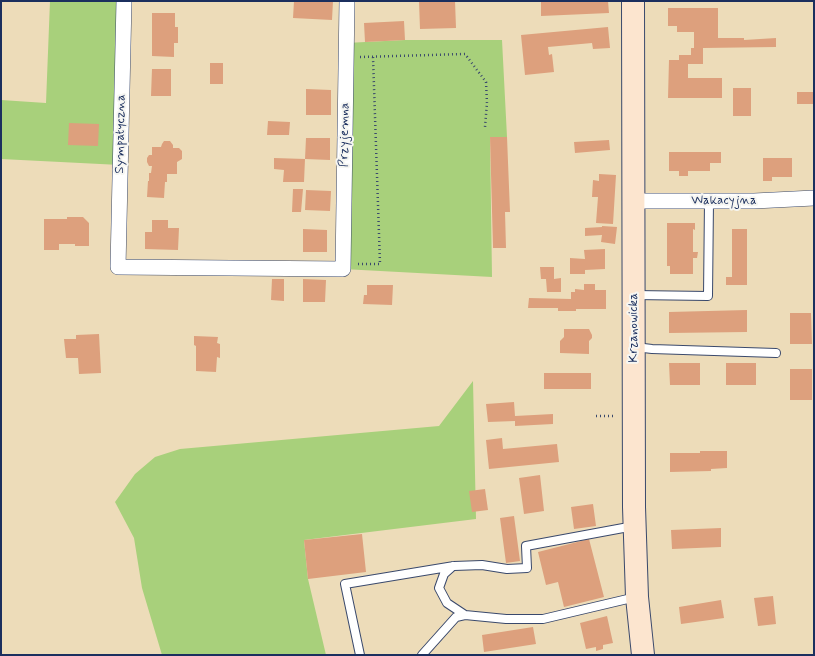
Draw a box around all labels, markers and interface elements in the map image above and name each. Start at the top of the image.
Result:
street label: Sympatyczna [113,94,129,174]
street label: Przyjemna [337,103,353,167]
street label: Wakacyjna [691,193,757,209]
street label: Krzanowicka [626,293,642,363]

